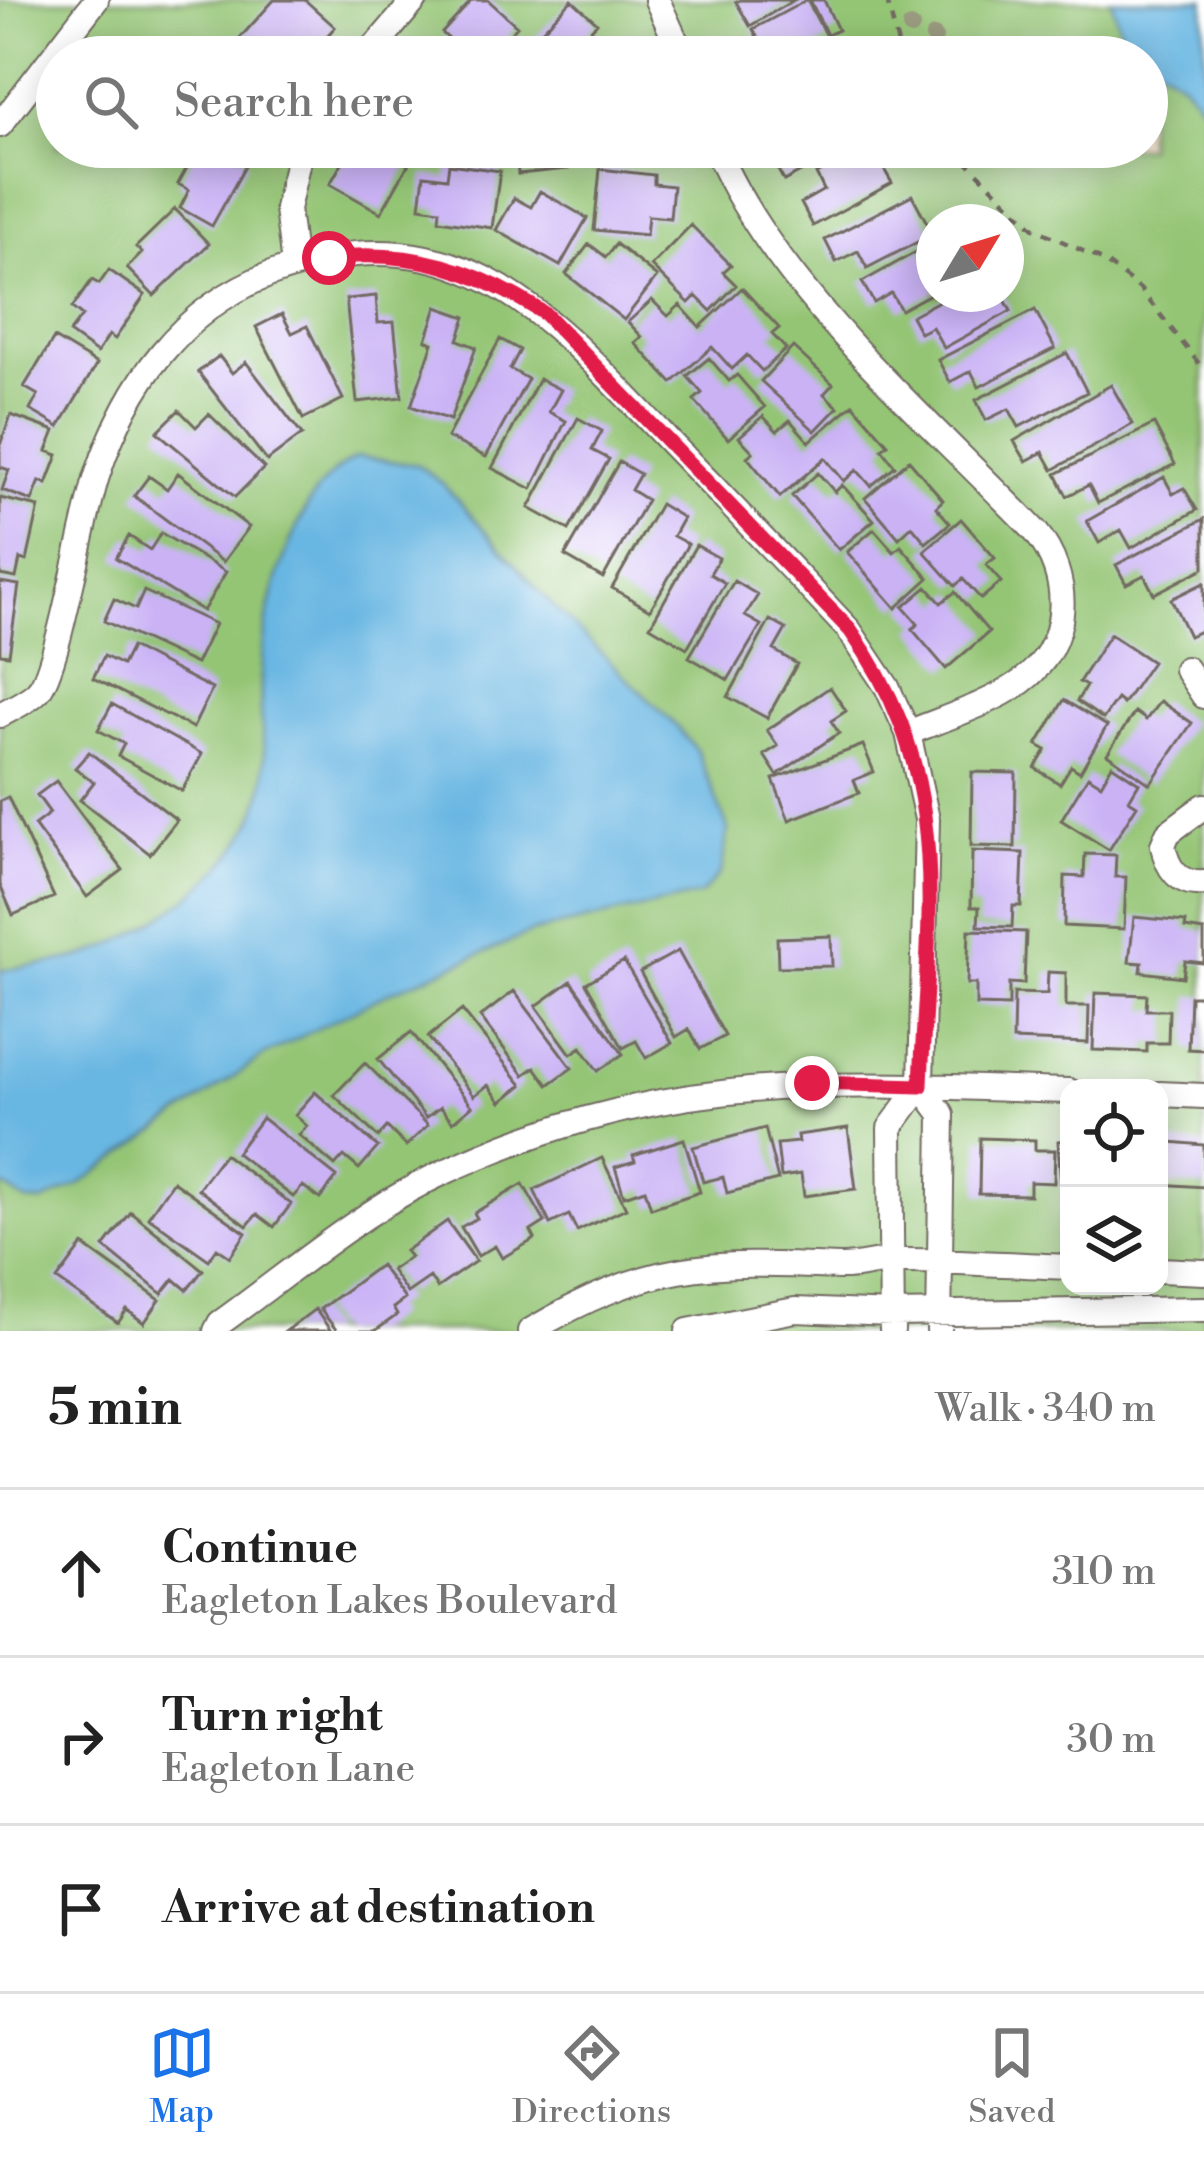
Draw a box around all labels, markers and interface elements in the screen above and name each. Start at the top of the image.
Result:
search box [36,36,1168,168]
icon: search [78,69,144,135]
text: Search here [174,74,414,131]
north arrow [916,204,1024,312]
route start [302,231,356,285]
route end [785,1056,839,1110]
map controls [1060,1079,1168,1295]
button: locate [1060,1079,1168,1187]
button: layers [1060,1187,1168,1295]
text: 5 min [48,1377,182,1441]
text: Walk · 340 m [936,1385,1156,1434]
text: Continue [162,1520,358,1577]
icon: ahead [48,1540,114,1606]
text: 310 m [1052,1548,1156,1597]
text: Eagleton Lakes Boulevard [162,1577,617,1626]
text: Turn right [162,1688,383,1745]
icon: right [48,1708,114,1774]
text: 30 m [1066,1716,1156,1765]
text: Eagleton Lane [162,1745,415,1794]
icon: arrive [48,1876,114,1942]
text: Arrive at destination [162,1880,595,1937]
tab: Map [149,2020,215,2133]
tab: Directions [512,2020,671,2133]
tab: Saved [969,2020,1055,2133]

